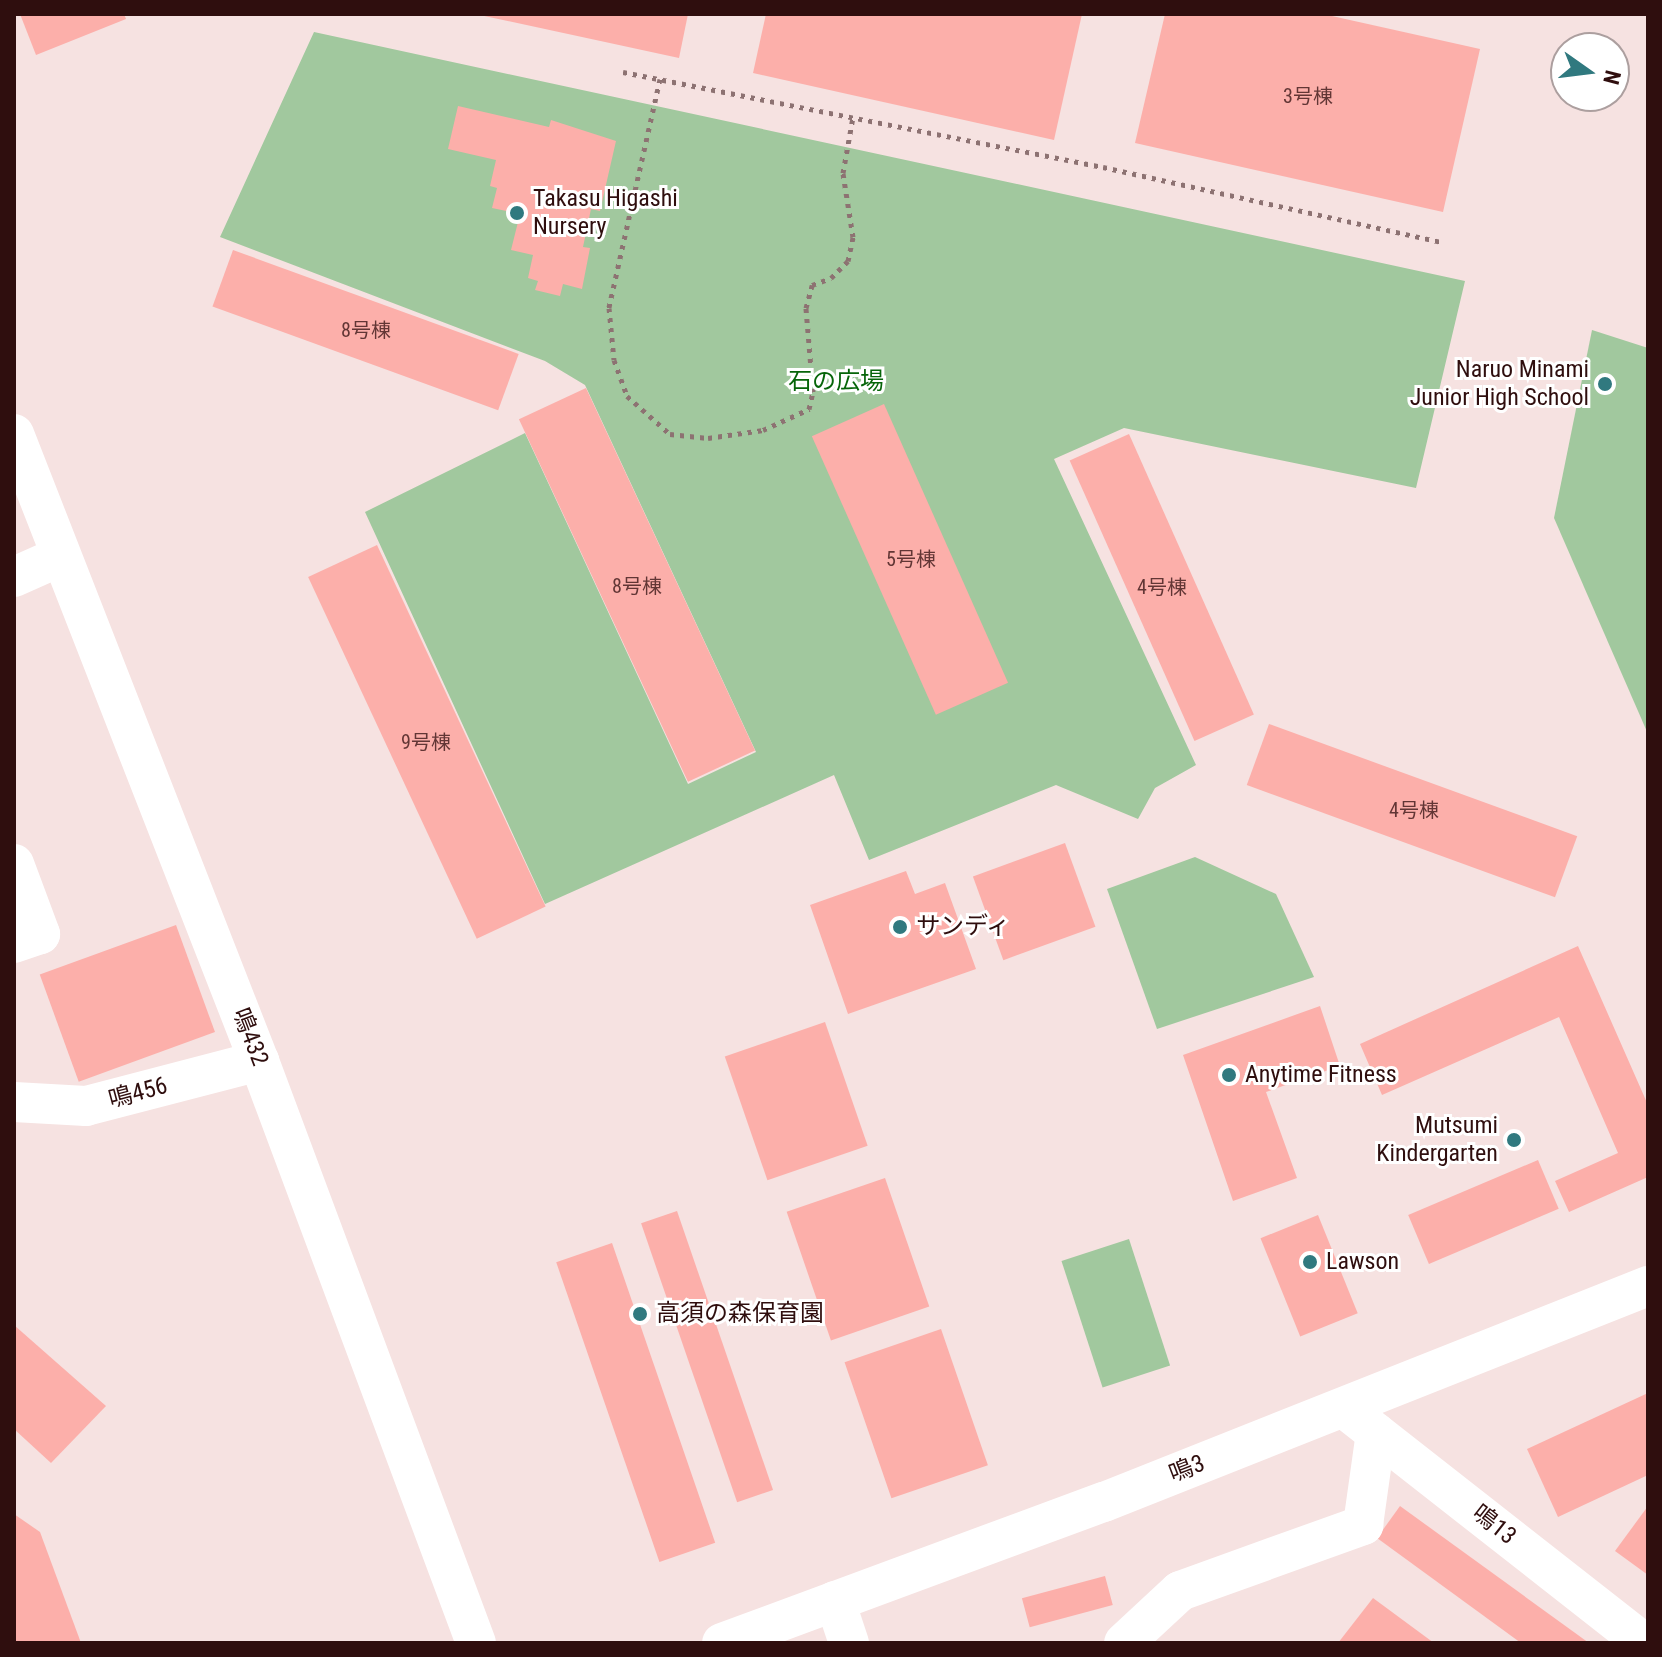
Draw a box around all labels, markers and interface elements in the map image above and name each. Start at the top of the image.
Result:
north arrow [1550,32,1630,112]
text: N [1598,68,1626,87]
house number: 3号棟 [1283,84,1333,108]
place label: Takasu Higashi Nursery [533,185,678,241]
marker: Takasu Higashi Nursery [508,204,526,222]
house number: 8号棟 [341,318,391,342]
place label: Naruo Minami Junior High School [1410,356,1589,412]
park label: 石の広場 [788,368,884,396]
marker: Naruo Minami Junior High School [1596,375,1614,393]
house number: 5号棟 [886,547,936,571]
house number: 8号棟 [612,574,662,598]
house number: 4号棟 [1137,575,1187,599]
house number: 9号棟 [401,730,451,754]
house number: 4号棟 [1389,798,1439,822]
place label: サンディ [916,913,1012,941]
marker: サンディ [891,918,909,936]
street label: 鳴432 [226,1004,274,1070]
place label: Anytime Fitness [1245,1061,1397,1089]
marker: Anytime Fitness [1220,1066,1238,1084]
street label: 鳴456 [106,1071,170,1115]
place label: Mutsumi Kindergarten [1376,1112,1498,1168]
marker: Mutsumi Kindergarten [1505,1131,1523,1149]
place label: Lawson [1326,1248,1399,1276]
marker: Lawson [1301,1253,1319,1271]
place label: 高須の森保育園 [656,1300,824,1328]
marker: 高須の森保育園 [631,1305,649,1323]
street label: 鳴3 [1165,1449,1209,1489]
street label: 鳴13 [1466,1499,1522,1551]

